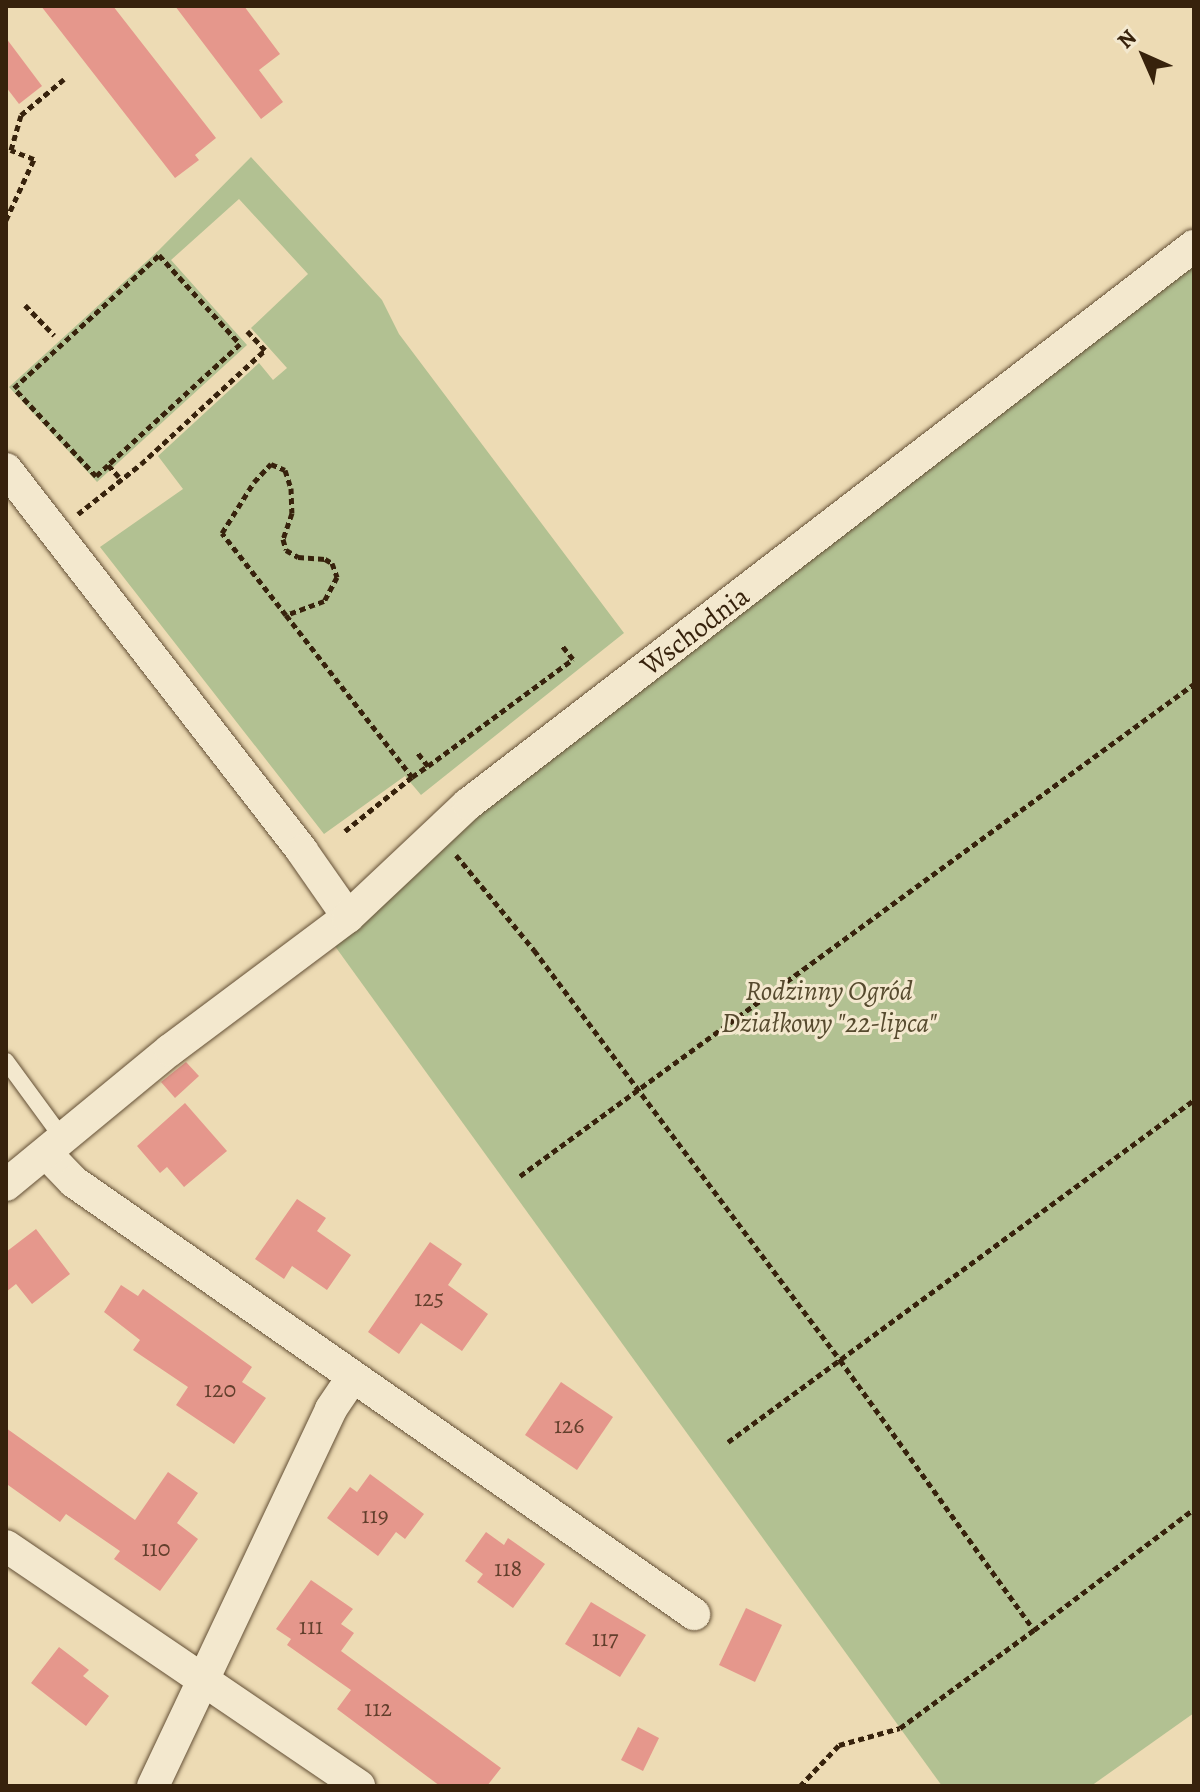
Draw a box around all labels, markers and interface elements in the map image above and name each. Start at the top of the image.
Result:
north arrow [1104,16,1184,96]
text: N [1111,23,1143,55]
street label: Wschodnia [634,579,756,683]
park label: Rodzinny Ogród Działkowy "22-lipca" [721,974,937,1040]
house number: 125 [414,1285,444,1313]
house number: 120 [204,1376,236,1404]
house number: 126 [554,1412,584,1440]
house number: 119 [361,1502,389,1530]
house number: 110 [141,1535,171,1563]
house number: 118 [494,1555,522,1583]
house number: 111 [299,1613,323,1641]
house number: 117 [592,1625,618,1653]
house number: 112 [364,1695,392,1723]

